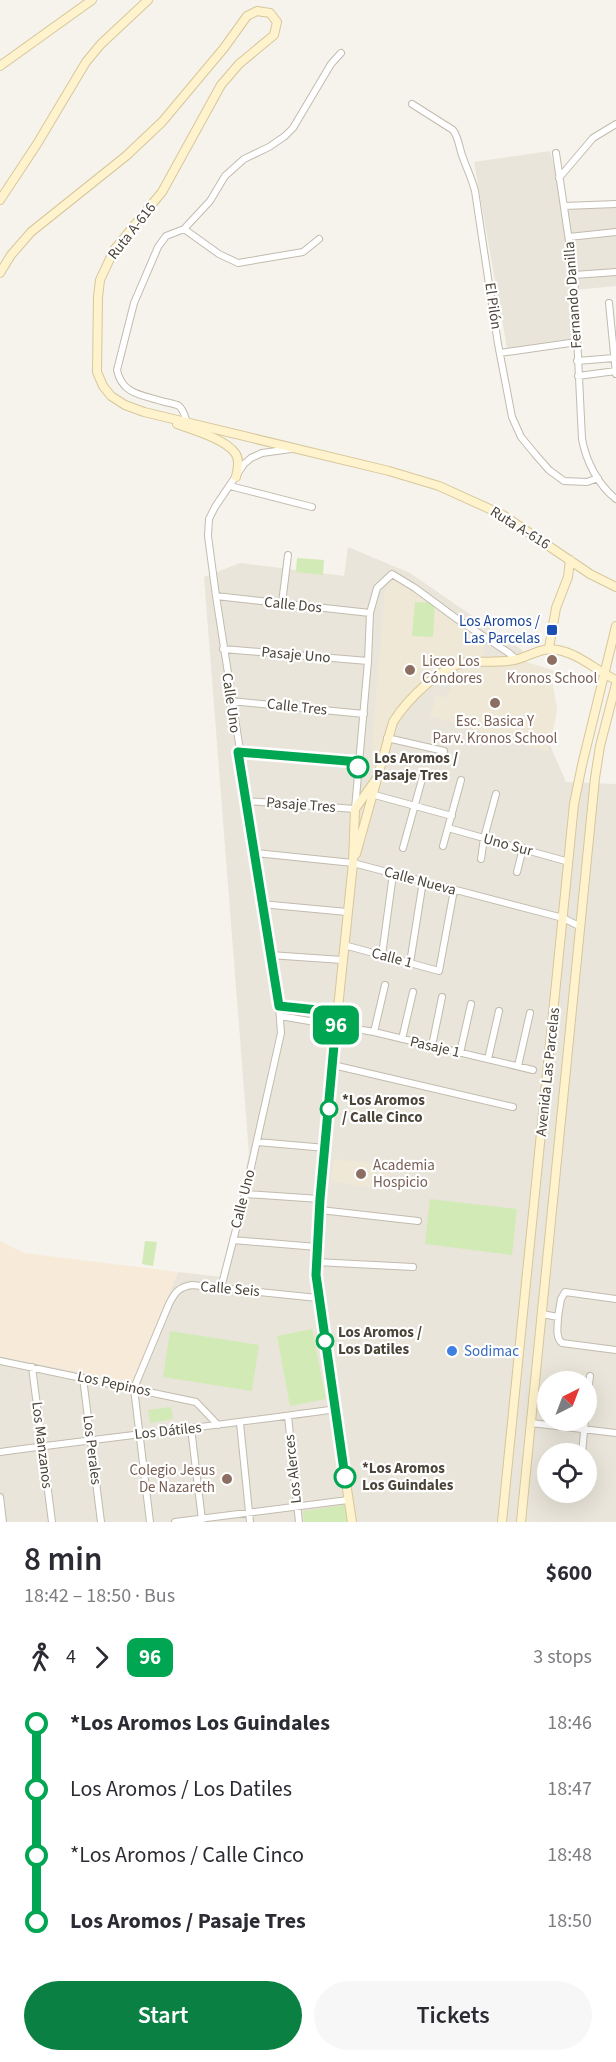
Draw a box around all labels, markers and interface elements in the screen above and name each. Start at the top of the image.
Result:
street label: Ruta A-616 [103,198,161,264]
street label: Fernando Danilla [559,241,587,349]
street label: El Pilón [479,281,507,331]
street label: Ruta A-616 [486,501,554,555]
street label: Calle Dos [263,592,323,618]
place label: Los Aromos / Las Parcelas [459,611,541,649]
marker: Los Aromos / Las Parcelas [545,623,559,637]
street label: Pasaje Uno [261,642,331,668]
place label: Liceo Los Cóndores [422,651,482,689]
marker: Kronos School [545,653,559,667]
marker: Liceo Los Cóndores [403,663,417,677]
place label: Kronos School [507,668,597,689]
street label: Calle Uno [216,672,246,734]
street label: Calle Tres [266,693,328,721]
marker: Esc. Basica Y Parv. Kronos School [488,696,502,710]
place label: Esc. Basica Y Parv. Kronos School [433,711,558,749]
place label: Los Aromos / Pasaje Tres [374,748,458,786]
marker: Los Aromos / Pasaje Tres [347,756,369,778]
street label: Pasaje Tres [266,792,336,818]
street label: Uno Sur [481,828,536,862]
street label: Calle Nueva [382,861,458,901]
street label: Calle 1 [369,942,415,974]
line badge: 96 [309,1006,363,1044]
street label: Avenida Las Parcelas [531,1007,565,1137]
text: 96 [325,1010,347,1040]
street label: Pasaje 1 [408,1031,462,1063]
place label: *Los Aromos / Calle Cinco [342,1090,425,1128]
marker: *Los Aromos / Calle Cinco [320,1100,338,1118]
place label: Academia Hospicio [373,1155,435,1193]
street label: Calle Uno [226,1167,260,1231]
marker: Academia Hospicio [354,1167,368,1181]
street label: Calle Seis [199,1276,261,1302]
place label: Los Aromos / Los Datiles [338,1322,422,1360]
marker: Los Aromos / Los Datiles [316,1332,334,1350]
place label: Sodimac [464,1341,519,1362]
marker: Sodimac [445,1344,459,1358]
street label: Los Pepinos [75,1366,153,1402]
north arrow [537,1371,597,1431]
map controls [537,1371,597,1503]
street label: Los Manzanos [26,1400,58,1490]
street label: Los Perales [77,1414,107,1486]
street label: Los Dátiles [133,1417,203,1445]
street label: Los Alerces [279,1433,307,1505]
button: locate [537,1443,597,1503]
place label: *Los Aromos Los Guindales [362,1458,454,1496]
place label: Colegio Jesus De Nazareth [129,1460,215,1498]
marker: *Los Aromos Los Guindales [334,1466,356,1488]
marker: Colegio Jesus De Nazareth [220,1472,234,1486]
text: 8 min [24,1536,102,1583]
text: $600 [546,1557,592,1589]
text: 18:42 – 18:50 · Bus [24,1582,175,1610]
icon: walk [24,1641,57,1674]
icon: forward [85,1641,118,1674]
text: 96 [139,1642,161,1672]
text: 4 [66,1643,76,1671]
text: 3 stops [533,1643,592,1671]
text: *Los Aromos Los Guindales [70,1707,330,1739]
text: 18:46 [547,1709,592,1737]
text: Los Aromos / Los Datiles [70,1773,292,1805]
text: 18:47 [547,1775,592,1803]
text: *Los Aromos / Calle Cinco [70,1839,304,1871]
text: 18:48 [547,1841,592,1869]
text: Los Aromos / Pasaje Tres [70,1905,306,1937]
text: 18:50 [547,1907,592,1935]
button: Start [24,1981,302,2050]
button: Tickets [314,1981,592,2050]

